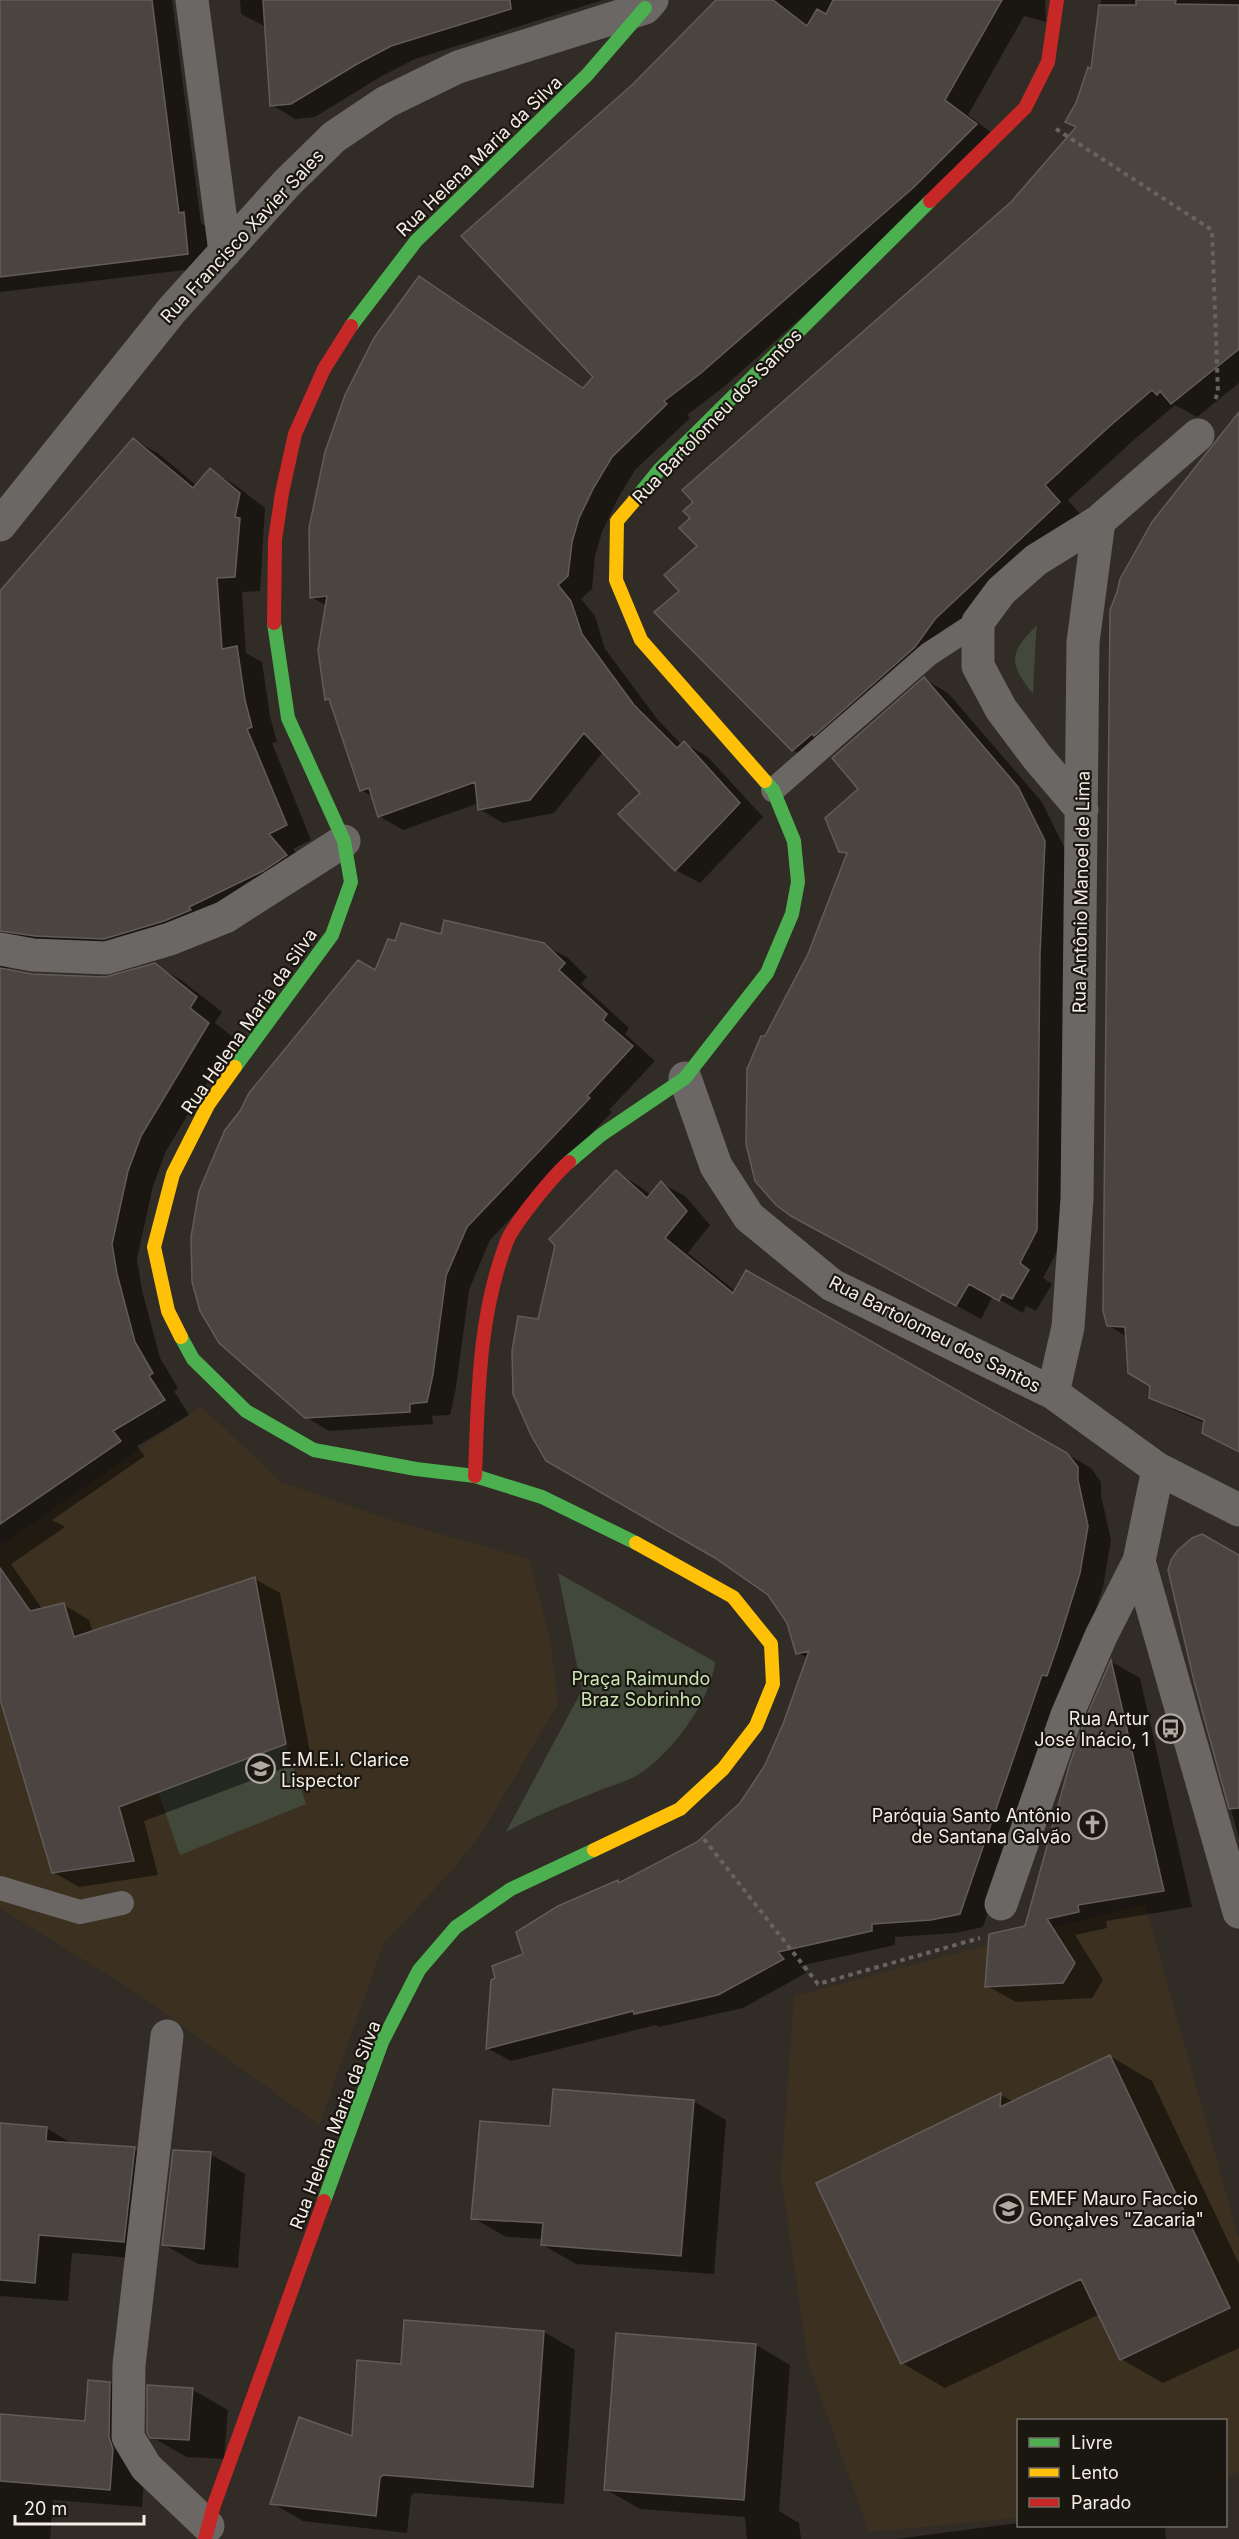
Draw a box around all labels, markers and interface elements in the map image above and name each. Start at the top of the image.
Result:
street label: Rua Helena Maria da Silva [392,71,566,241]
street label: Rua Francisco Xavier Sales [156,145,328,327]
street label: Rua Bartolomeu dos Santos [628,324,806,508]
street label: Rua Antônio Manoel de Lima [1068,771,1094,1013]
street label: Rua Helena Maria da Silva [177,924,321,1118]
street label: Rua Bartolomeu dos Santos [826,1271,1044,1397]
park label: Praça Raimundo Braz Sobrinho [572,1668,710,1710]
place label: Rua Artur José Inácio, 1 [1034,1708,1149,1750]
bus stop icon: Rua Artur José Inácio, 1 [1154,1712,1186,1744]
place label: E.M.E.I. Clarice Lispector [281,1749,409,1791]
school or university icon: E.M.E.I. Clarice Lispector [244,1753,276,1785]
place label: Paróquia Santo Antônio de Santana Galvão [872,1805,1071,1847]
church icon: Paróquia Santo Antônio de Santana Galvão [1076,1809,1108,1841]
street label: Rua Helena Maria da Silva [285,2018,385,2232]
place label: EMEF Mauro Faccio Gonçalves "Zacaria" [1029,2188,1204,2230]
school or university icon: EMEF Mauro Faccio Gonçalves "Zacaria" [992,2192,1024,2224]
legend [1017,2419,1227,2527]
text: Livre [1071,2432,1113,2453]
text: Lento [1071,2462,1119,2483]
scale bar [15,2488,144,2526]
text: Parado [1071,2492,1131,2513]
text: 20 m [24,2498,67,2519]

